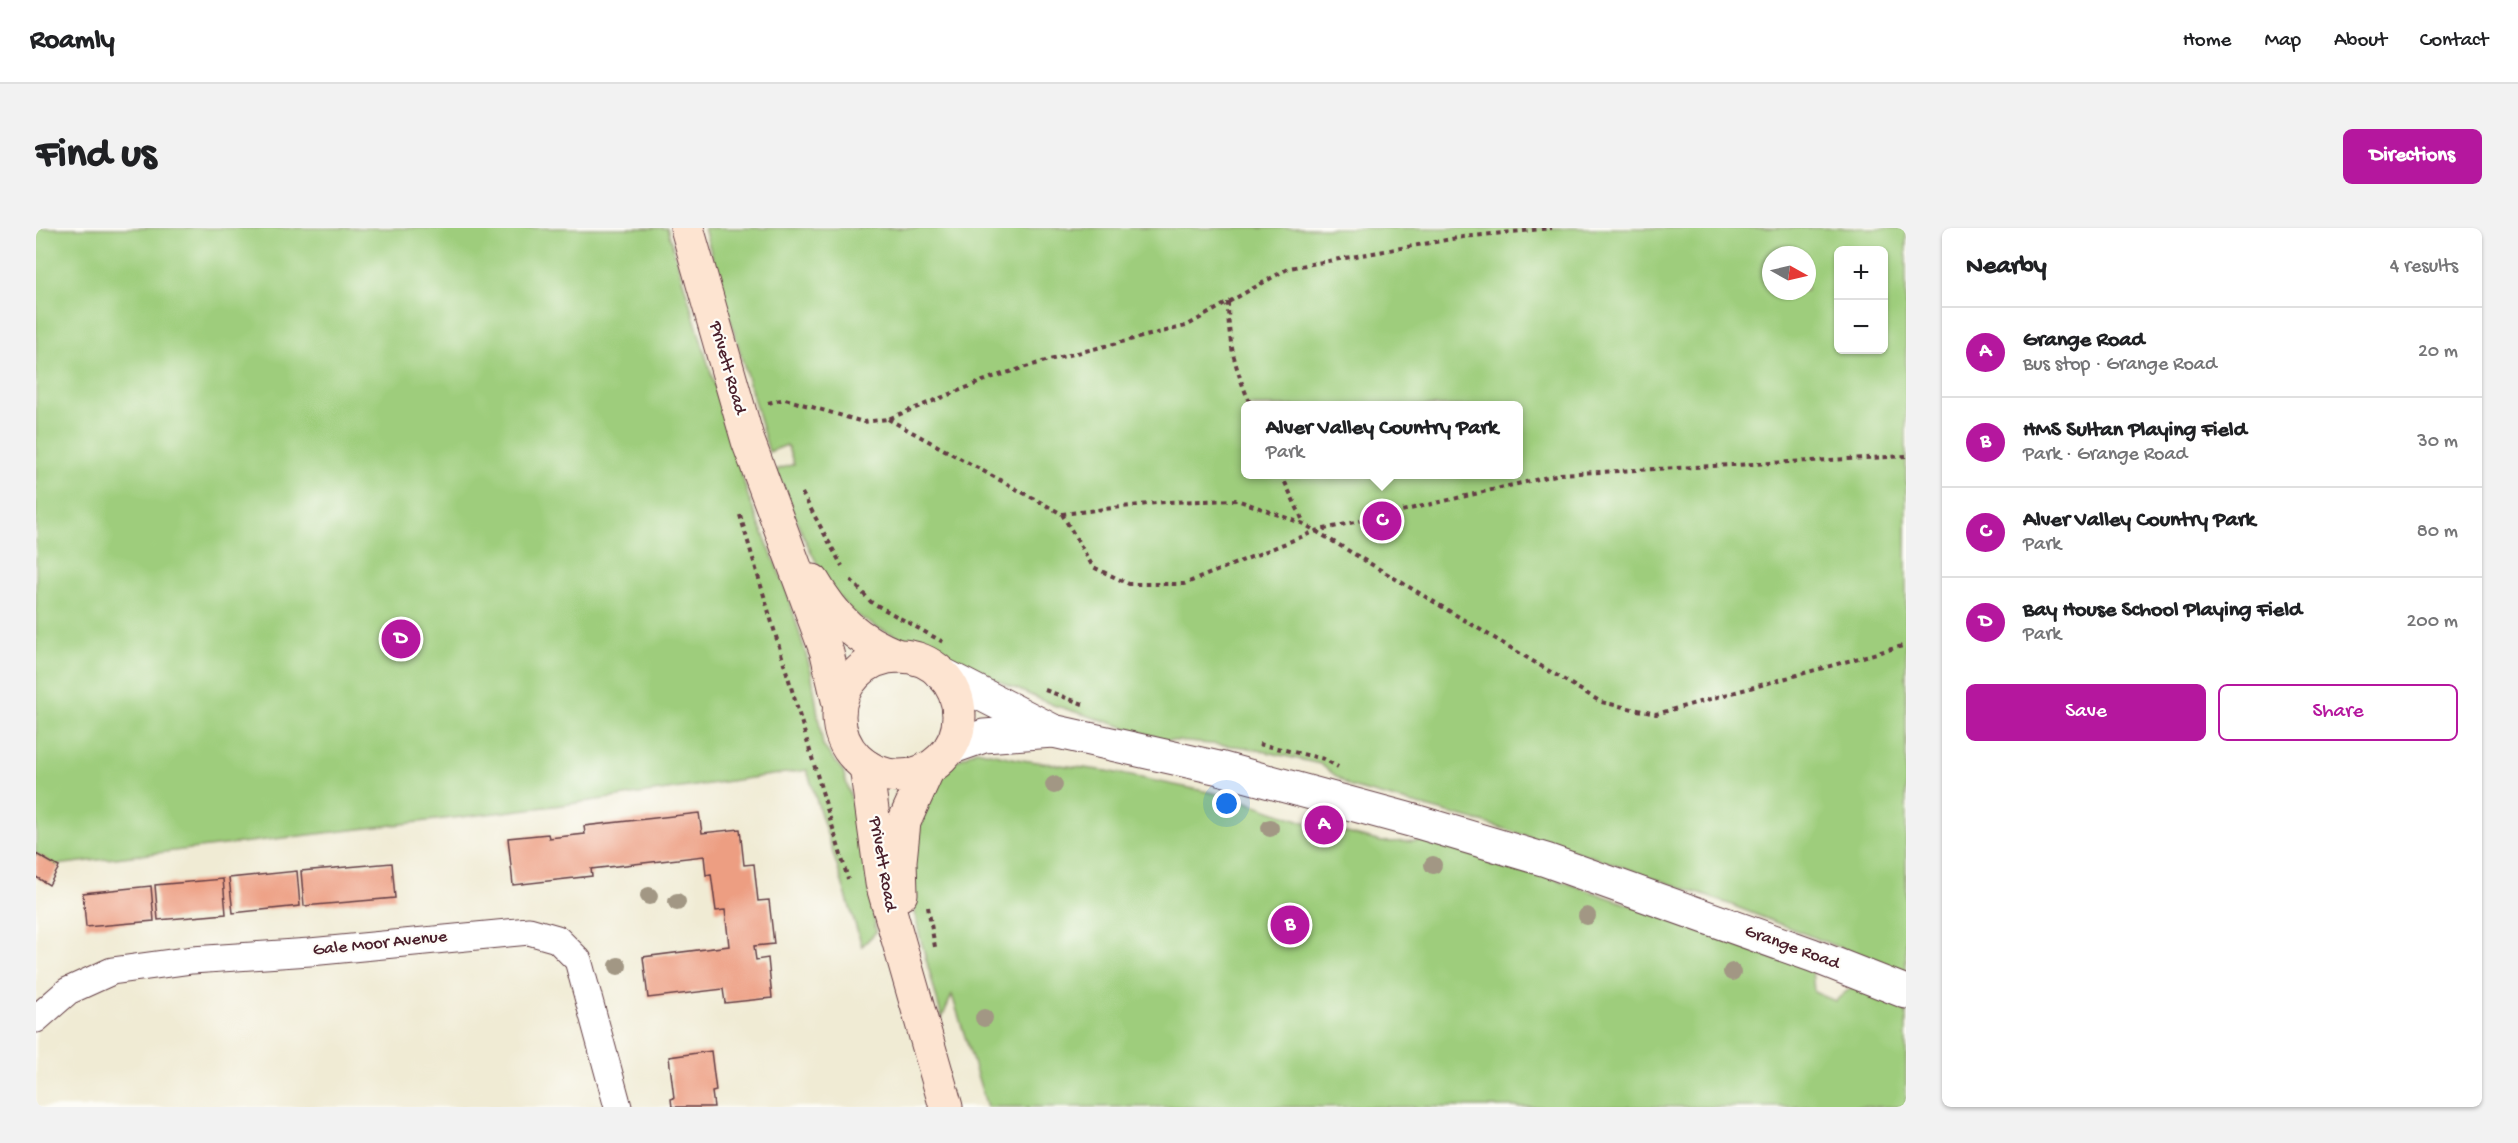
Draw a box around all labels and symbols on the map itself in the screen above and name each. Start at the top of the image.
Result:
north arrow [1762,246,1816,300]
street label: Privett Road [703,318,751,418]
pin: C [1362,498,1402,544]
pin: D [382,616,421,662]
your location [1212,789,1241,818]
pin: A [1304,802,1344,848]
street label: Privett Road [863,814,901,914]
pin: B [1270,902,1310,948]
street label: Grange Road [1742,921,1844,975]
street label: Gale Moor Avenue [312,926,449,961]

